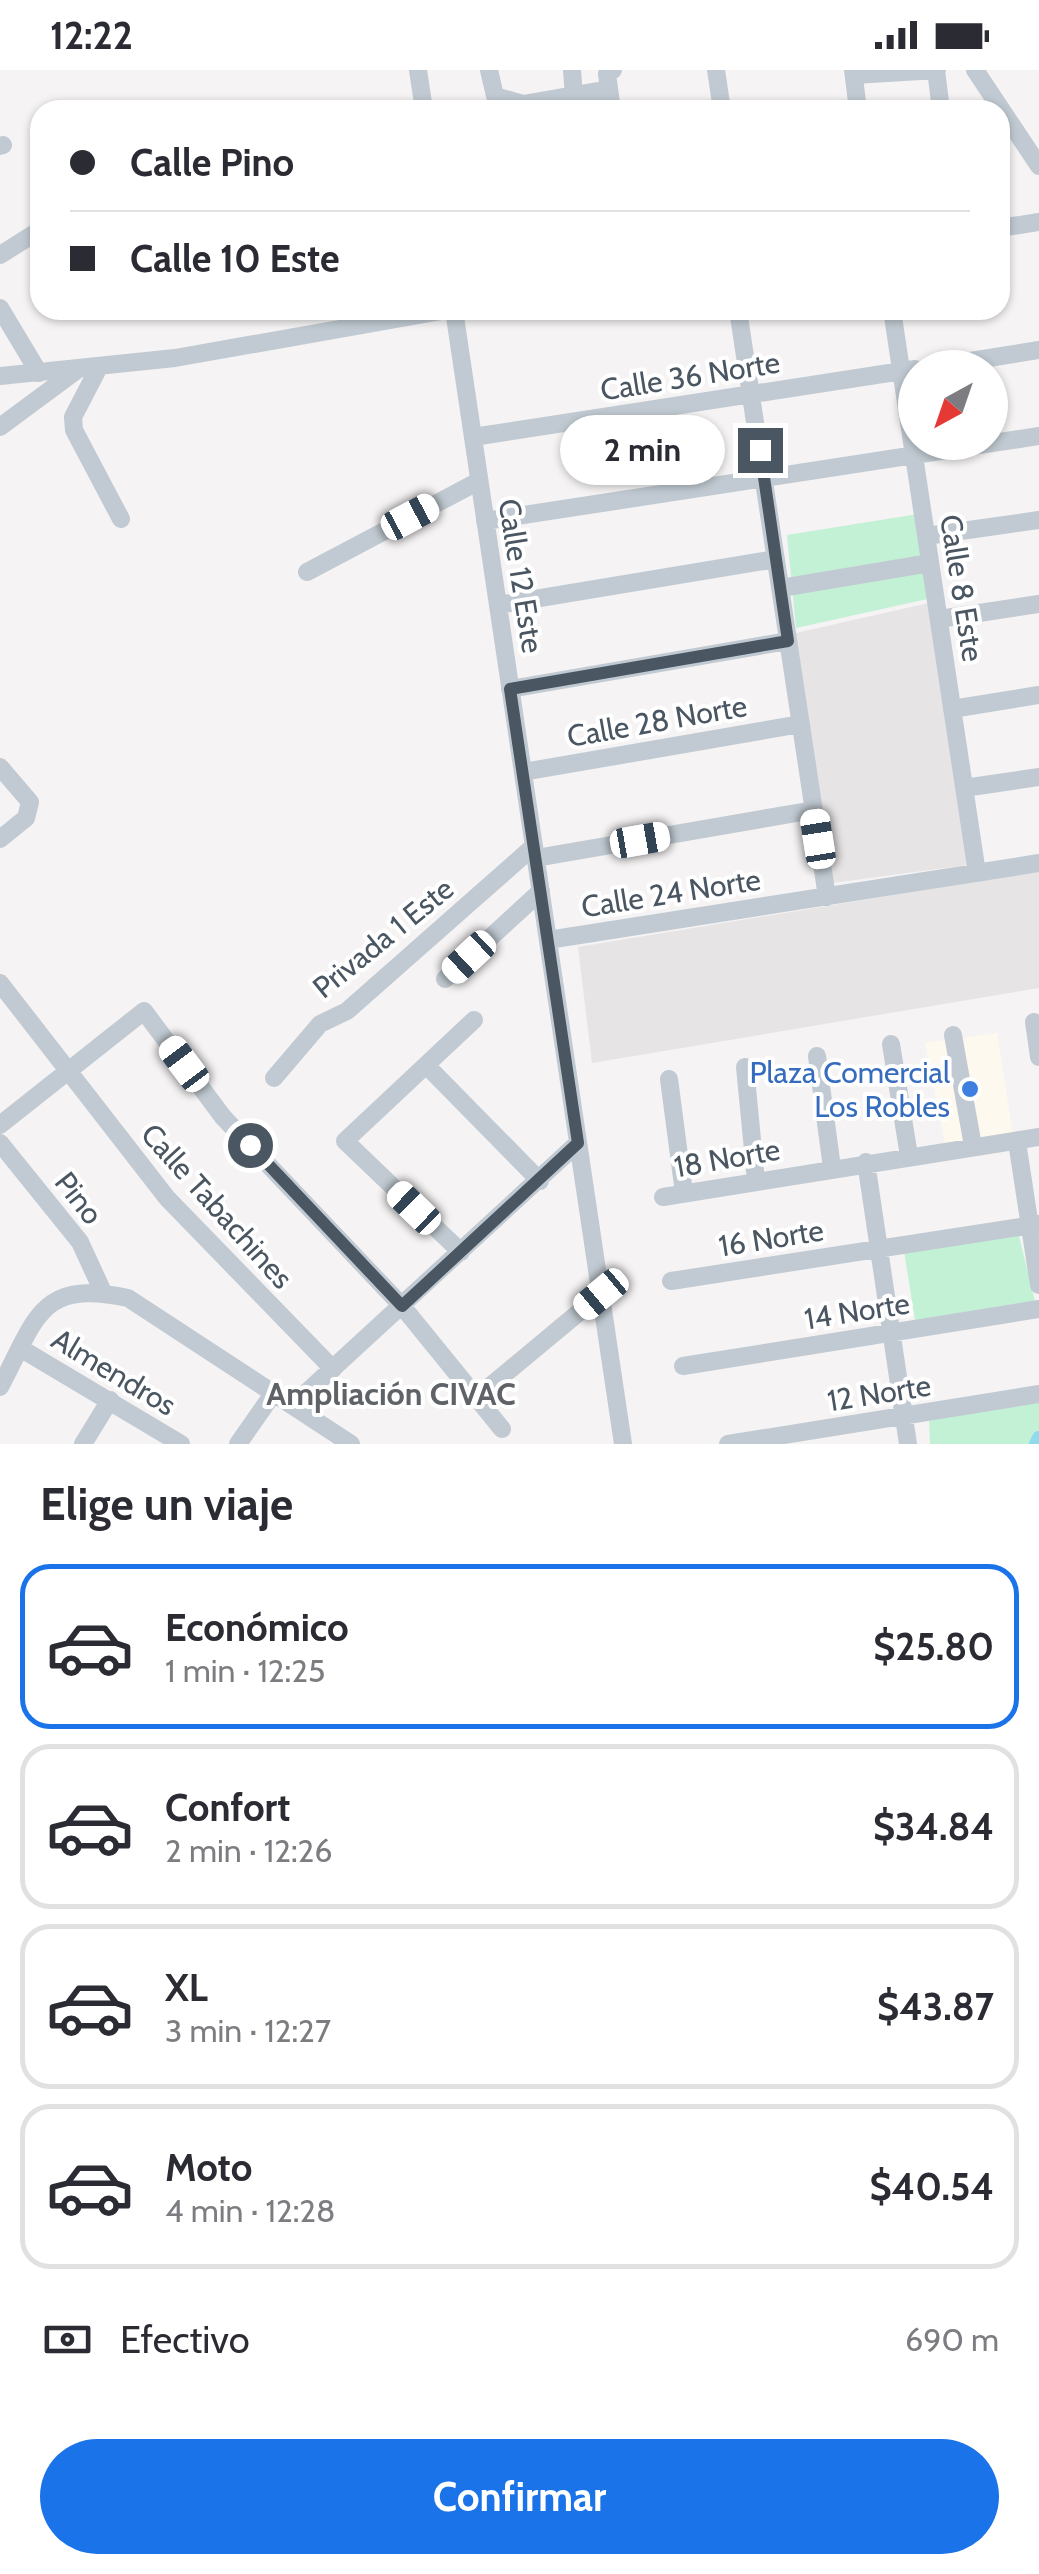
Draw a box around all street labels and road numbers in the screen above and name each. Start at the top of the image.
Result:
street label: Calle 36 Norte [598,344,782,408]
street label: Calle 12 Este [491,496,551,656]
street label: Calle 8 Este [932,512,992,664]
street label: Calle 28 Norte [564,687,750,755]
street label: Calle 24 Norte [579,861,763,925]
street label: Privada 1 Este [305,870,461,1006]
street label: Calle Tabachines [133,1116,301,1296]
street label: 18 Norte [671,1131,783,1185]
street label: Pino [47,1164,111,1232]
street label: 16 Norte [716,1211,826,1265]
street label: 14 Norte [802,1284,912,1338]
street label: Almendros [45,1320,183,1424]
street label: 12 Norte [825,1367,933,1419]

